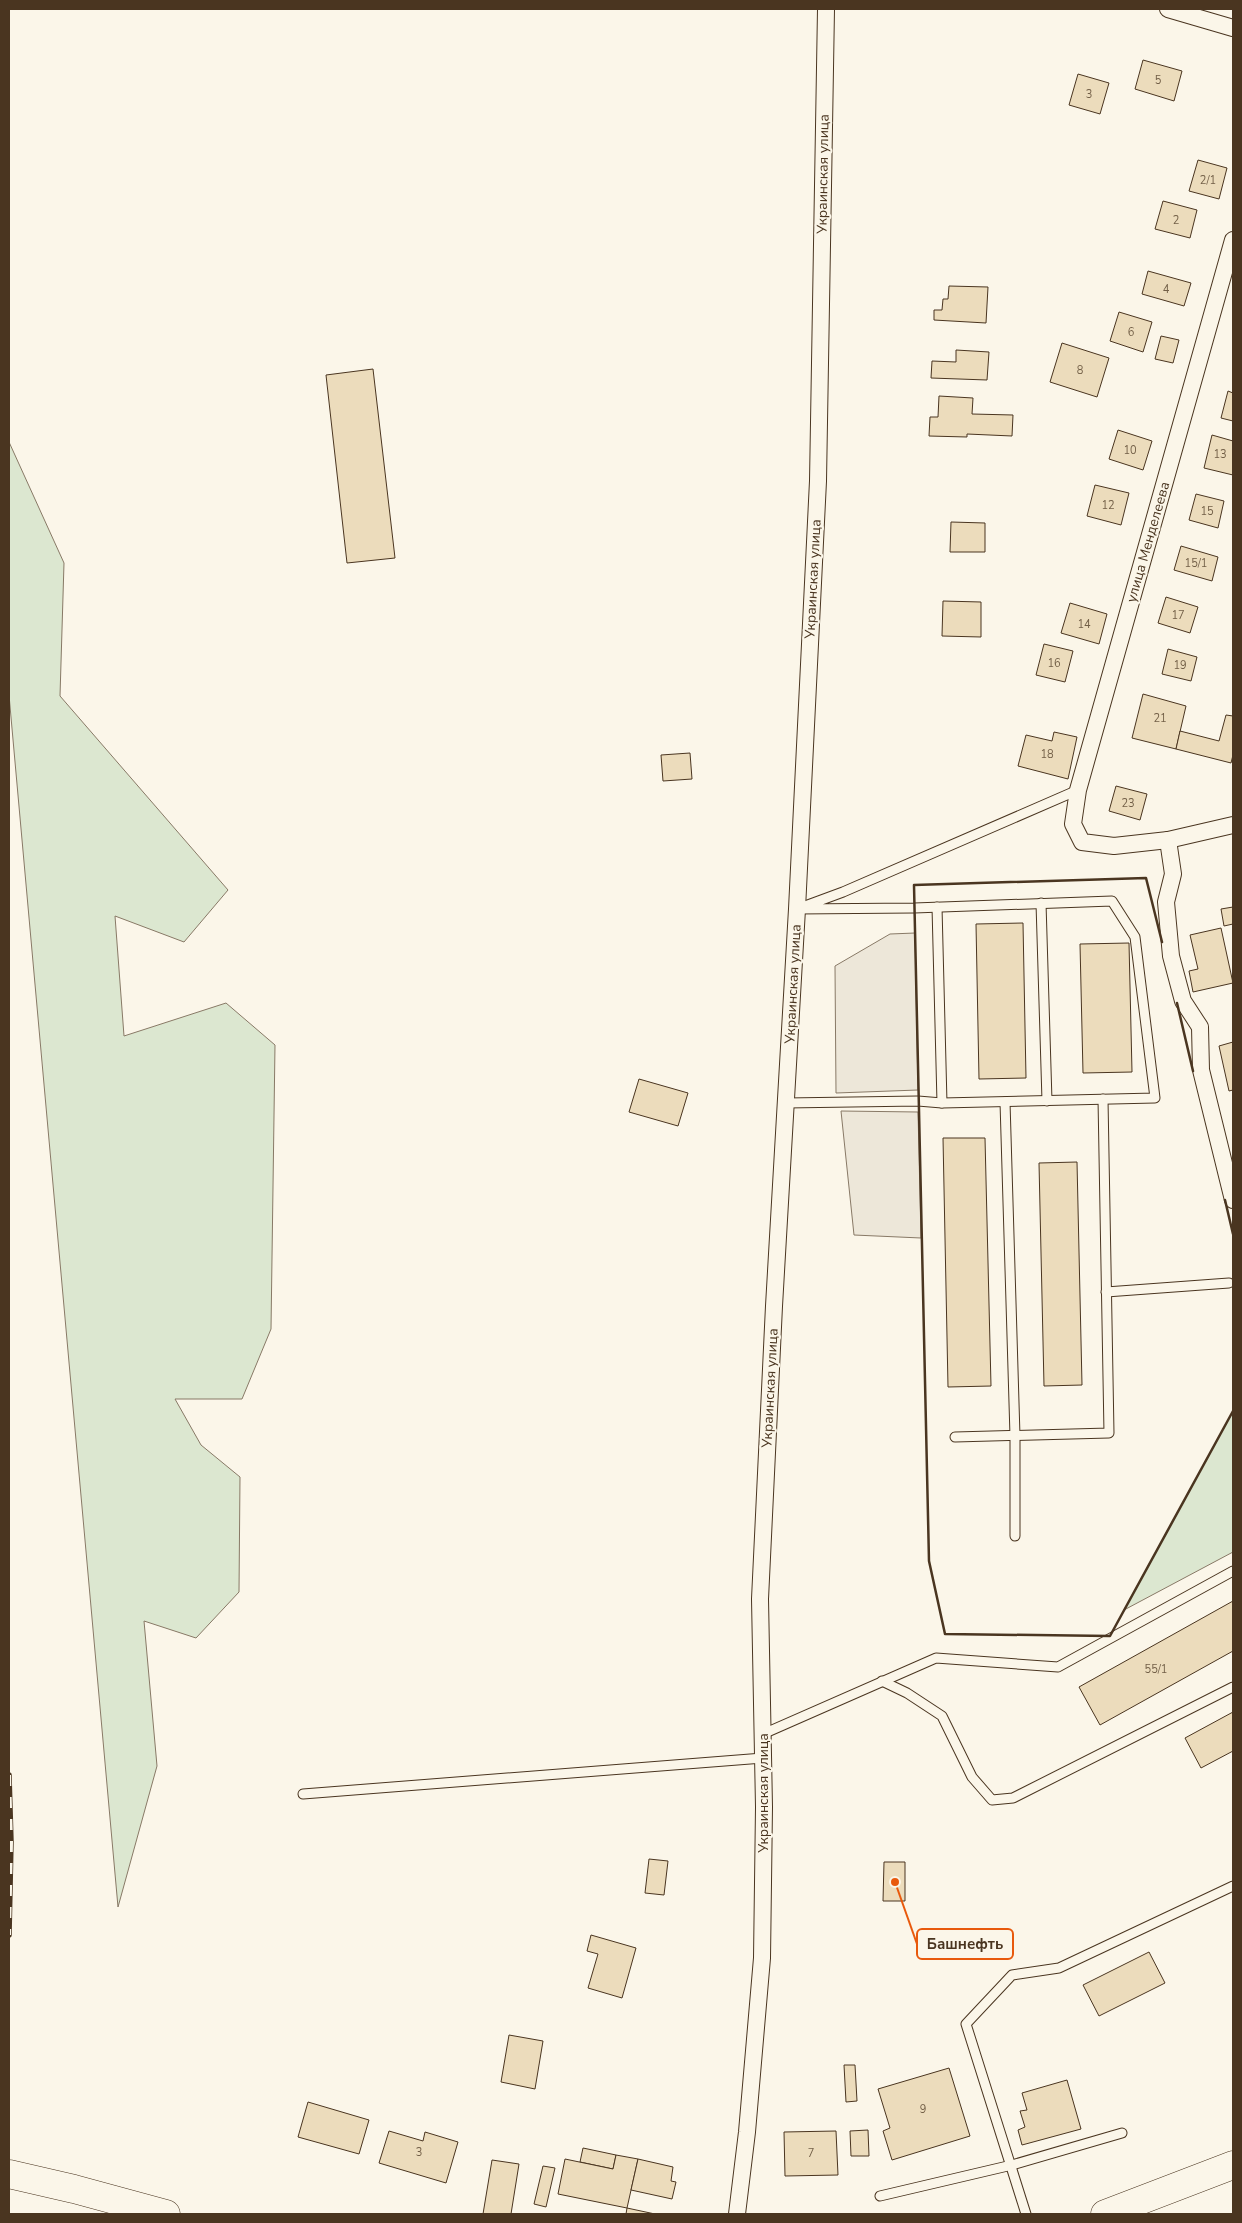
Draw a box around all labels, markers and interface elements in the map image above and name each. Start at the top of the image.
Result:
house number: 5 [1155,73,1162,88]
house number: 3 [1086,87,1092,102]
street label: Украинская улица [812,114,834,235]
house number: 2/1 [1200,173,1216,188]
house number: 2 [1173,213,1179,228]
house number: 4 [1163,282,1170,297]
house number: 6 [1128,325,1135,340]
house number: 8 [1077,363,1084,378]
house number: 10 [1123,443,1137,458]
house number: 13 [1213,447,1227,462]
street label: улица Менделеева [1122,479,1174,605]
house number: 12 [1101,498,1115,513]
house number: 15 [1200,504,1214,519]
street label: Украинская улица [800,519,826,640]
house number: 15/1 [1185,556,1207,571]
house number: 17 [1171,608,1185,623]
house number: 14 [1077,617,1091,632]
house number: 16 [1047,656,1061,671]
house number: 19 [1173,658,1187,673]
house number: 21 [1153,711,1167,726]
house number: 18 [1040,747,1054,762]
house number: 23 [1121,796,1135,811]
street label: Украинская улица [780,924,806,1045]
street label: Украинская улица [757,1328,783,1449]
house number: 55/1 [1145,1662,1167,1677]
street label: Украинская улица [754,1733,773,1854]
callout: Башнефть [917,1929,1013,1959]
text: Башнефть [927,1934,1003,1954]
house number: 9 [920,2102,926,2117]
house number: 3 [416,2145,422,2160]
house number: 7 [808,2146,814,2161]

